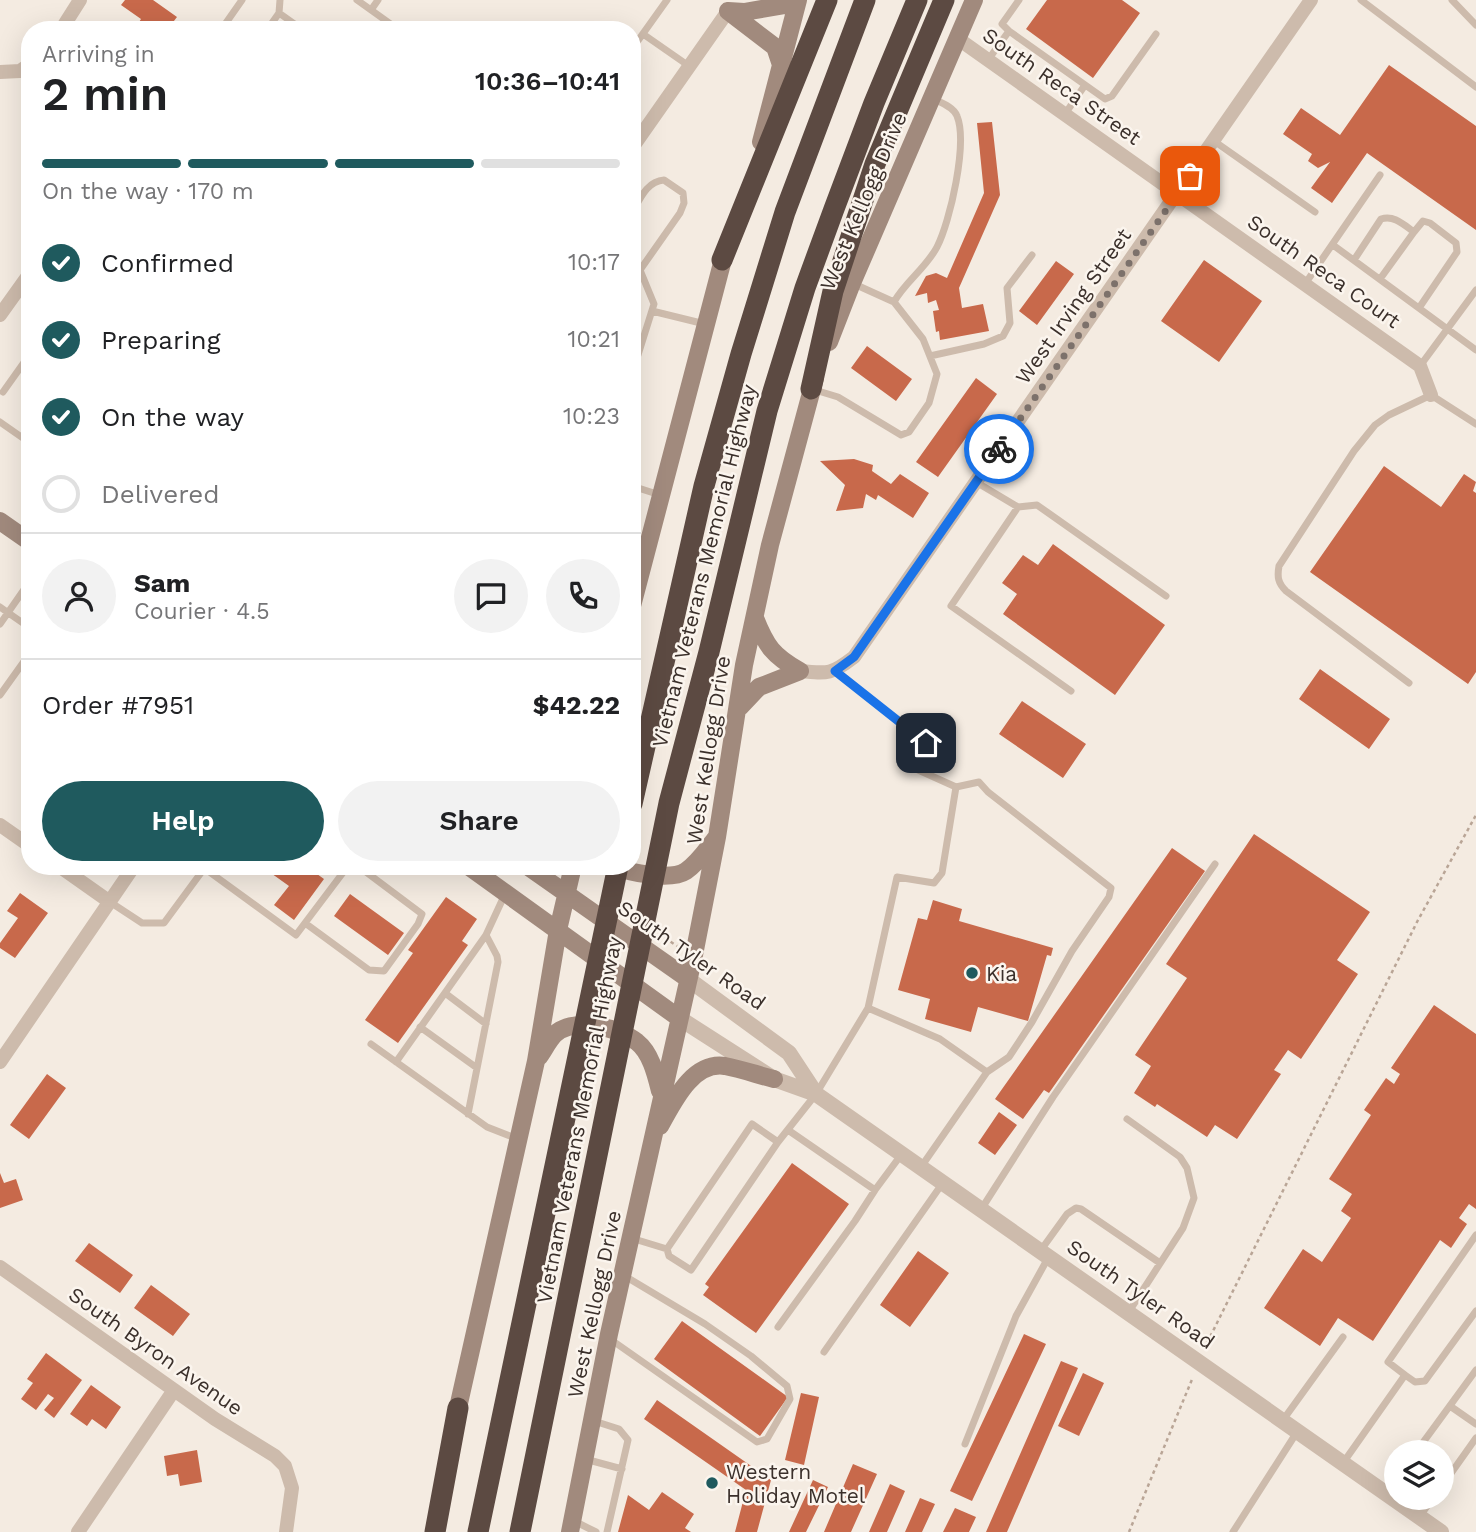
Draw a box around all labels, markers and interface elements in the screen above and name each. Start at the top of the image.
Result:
street label: South Reca Street [978,22,1146,150]
text: Arriving in [42,41,155,68]
text: 10:36–10:41 [475,66,620,96]
text: 2 min [42,67,168,121]
street label: West Kellogg Drive [814,108,912,294]
pin [1160,146,1220,206]
icon: bag [1171,157,1209,195]
text: On the way · 170 m [42,178,254,205]
street label: South Reca Court [1243,209,1405,333]
street label: West Irving Street [1010,223,1136,389]
icon: check [42,244,80,282]
text: Confirmed [101,248,234,278]
text: 10:17 [568,249,620,276]
icon: check [42,321,80,359]
text: Preparing [101,325,221,355]
text: 10:21 [568,326,620,353]
street label: Vietnam Veterans Memorial Highway [647,382,761,750]
icon: check [42,398,80,436]
text: On the way [101,402,244,432]
text: 10:23 [563,403,620,430]
courier [964,414,1034,484]
icon: bike [980,430,1018,468]
text: Delivered [101,479,220,509]
button: person [42,559,116,633]
button: chat [454,559,528,633]
button: phone [546,559,620,633]
text: Sam [134,568,190,598]
text: Courier · 4.5 [134,598,270,625]
street label: West Kellogg Drive [681,654,735,846]
text: Order #7951 [42,690,194,720]
text: $42.22 [533,690,620,720]
pin [896,713,956,773]
icon: home [907,724,945,762]
button: Help [42,781,324,861]
button: Share [338,781,620,861]
street label: South Tyler Road [613,895,771,1015]
street label: Vietnam Veterans Memorial Highway [531,934,627,1306]
place label: Kia [986,961,1017,986]
marker: Kia [964,965,980,981]
street label: West Kellogg Drive [562,1208,626,1400]
street label: South Tyler Road [1062,1234,1220,1354]
street label: South Byron Avenue [64,1281,248,1421]
map controls [1384,1440,1454,1510]
button: layers [1384,1440,1454,1510]
place label: Western Holiday Motel [726,1459,866,1508]
marker: Western Holiday Motel [704,1475,720,1491]

